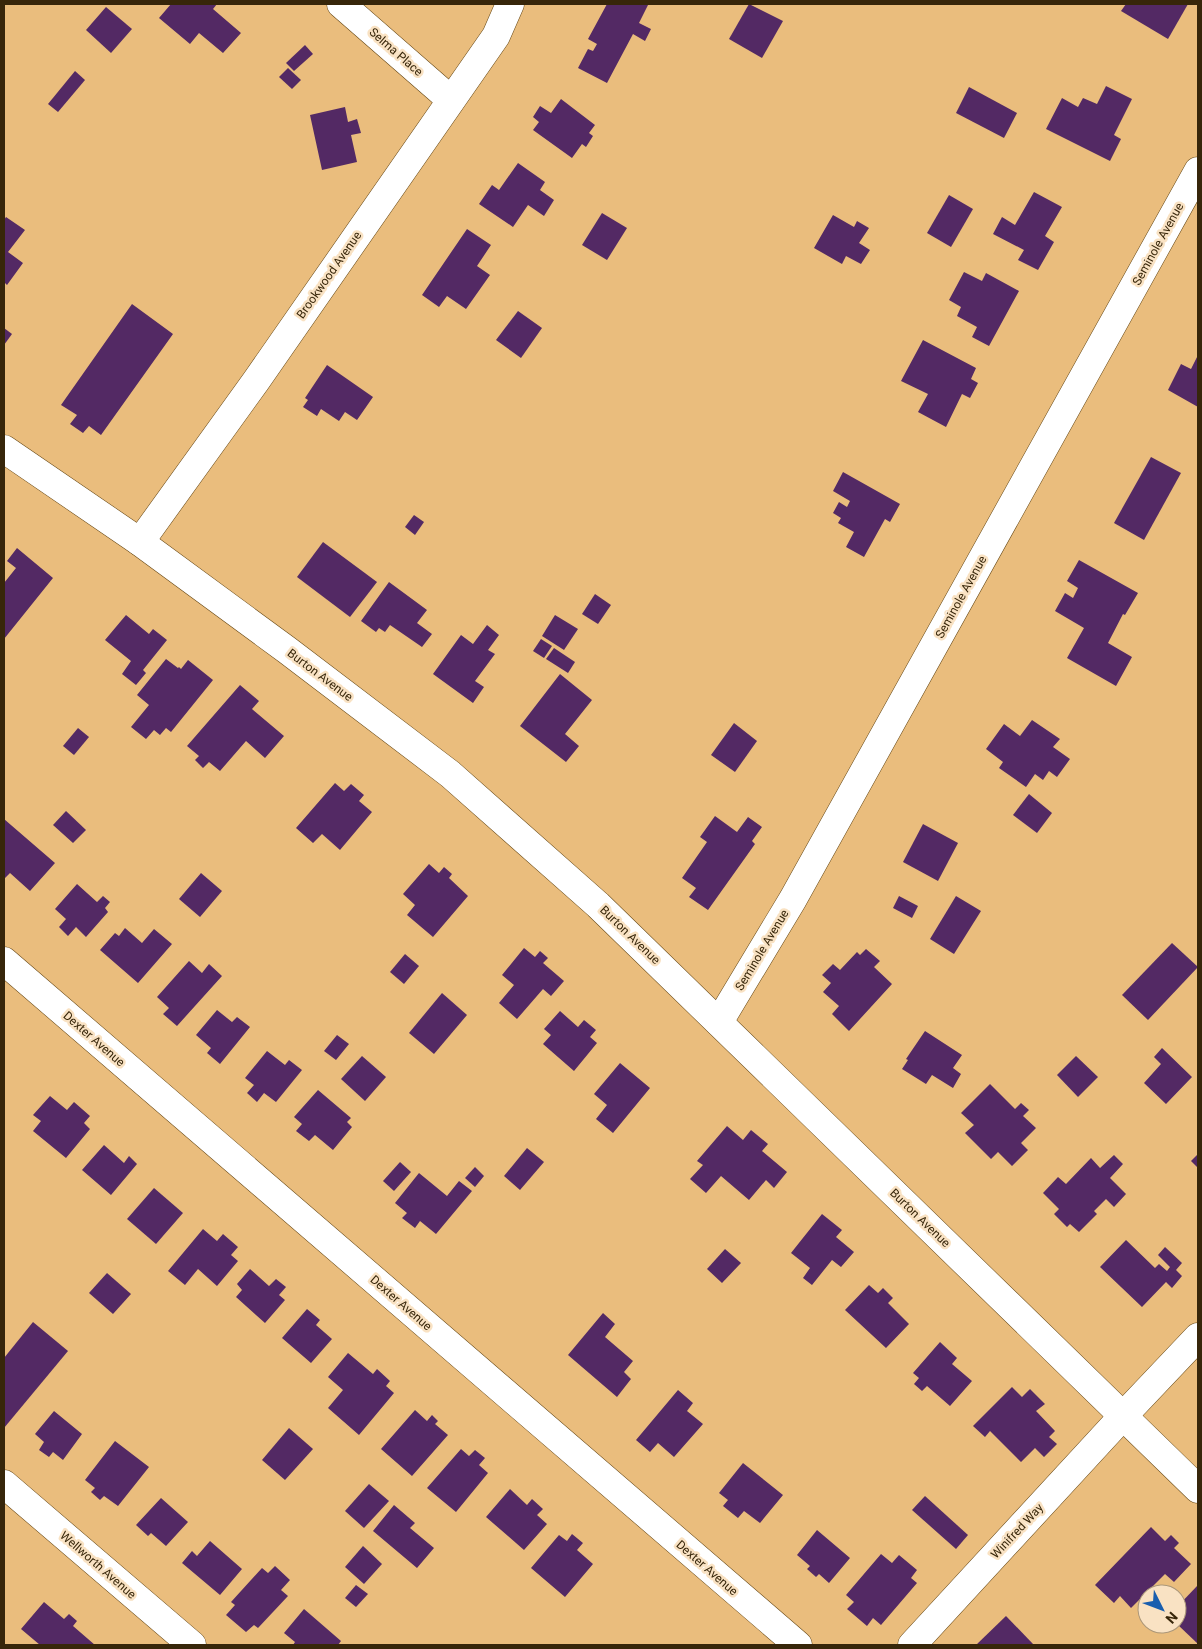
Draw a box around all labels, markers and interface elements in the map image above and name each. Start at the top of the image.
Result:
street label: Selma Place [366,25,426,79]
street label: Seminole Avenue [1130,200,1186,288]
street label: Brookwood Avenue [294,229,364,321]
street label: Seminole Avenue [933,553,989,641]
street label: Burton Avenue [285,646,355,704]
street label: Burton Avenue [597,903,663,967]
street label: Seminole Avenue [732,907,792,993]
street label: Dexter Avenue [60,1009,128,1069]
street label: Burton Avenue [887,1186,953,1250]
street label: Dexter Avenue [367,1273,435,1333]
street label: Winifred Way [988,1500,1046,1561]
street label: Wellworth Avenue [57,1528,139,1602]
street label: Dexter Avenue [673,1538,741,1598]
north arrow [1137,1584,1187,1634]
text: N [1162,1609,1181,1627]

